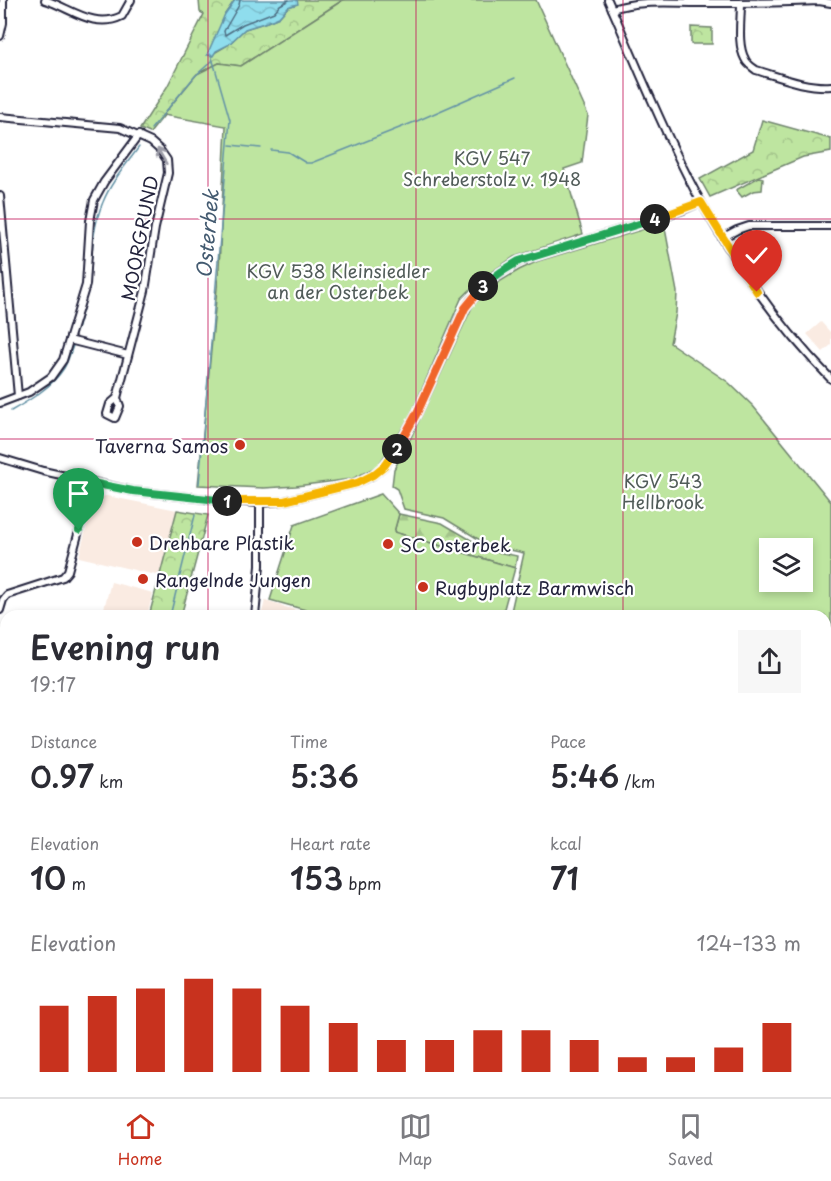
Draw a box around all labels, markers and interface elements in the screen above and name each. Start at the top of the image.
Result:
park label: KGV 547 Schreberstolz v. 1948 [403,144,581,192]
one-way arrow [156,148,168,165]
street label: MOORGRUND [114,173,164,303]
water label: Osterbek [188,187,226,280]
pin: 4 [640,204,670,234]
text: 4 [650,207,660,231]
pin [731,230,782,292]
icon: check [740,239,773,272]
park label: KGV 538 Kleinsiedler an der Osterbek [246,257,430,305]
pin: 3 [468,271,498,301]
text: 3 [478,274,488,298]
place label: Taverna Samos [95,432,228,459]
pin: 2 [382,434,412,464]
text: 2 [391,437,403,461]
marker: Taverna Samos [233,438,247,452]
park label: KGV 543 Hellbrook [622,467,704,515]
pin [53,468,104,530]
icon: arrive [62,477,95,510]
pin: 1 [212,486,242,516]
text: 1 [223,489,231,513]
place label: Drehbare Plastik [149,529,295,556]
place label: SC Osterbek [400,531,511,558]
marker: Drehbare Plastik [130,535,144,549]
marker: SC Osterbek [381,537,395,551]
map controls [759,538,813,592]
button: layers [759,538,813,592]
place label: Rangelnde Jungen [155,566,311,593]
marker: Rangelnde Jungen [136,572,150,586]
place label: Rugbyplatz Barmwisch [435,574,634,601]
marker: Rugbyplatz Barmwisch [416,580,430,594]
text: Evening run [30,621,221,671]
button: share [738,630,801,693]
text: 19:17 [30,669,76,699]
text: Distance [30,729,97,753]
text: Time [290,729,328,753]
text: Pace [550,729,586,753]
text: 0.97 [30,753,94,798]
text: 5:36 [290,753,359,798]
text: 5:46 [550,753,619,798]
text: km [94,769,123,793]
text: /km [619,769,655,793]
text: Elevation [30,831,99,855]
text: Heart rate [290,831,371,855]
text: kcal [550,831,582,855]
text: 10 [30,855,66,900]
text: 153 [290,855,343,900]
text: 71 [550,855,579,900]
text: m [66,871,86,895]
text: bpm [343,871,382,895]
text: Elevation [30,928,116,958]
text: 124–133 m [696,928,801,958]
tab: Home [118,1110,162,1170]
tab: Map [398,1110,432,1170]
tab: Saved [668,1110,713,1170]

